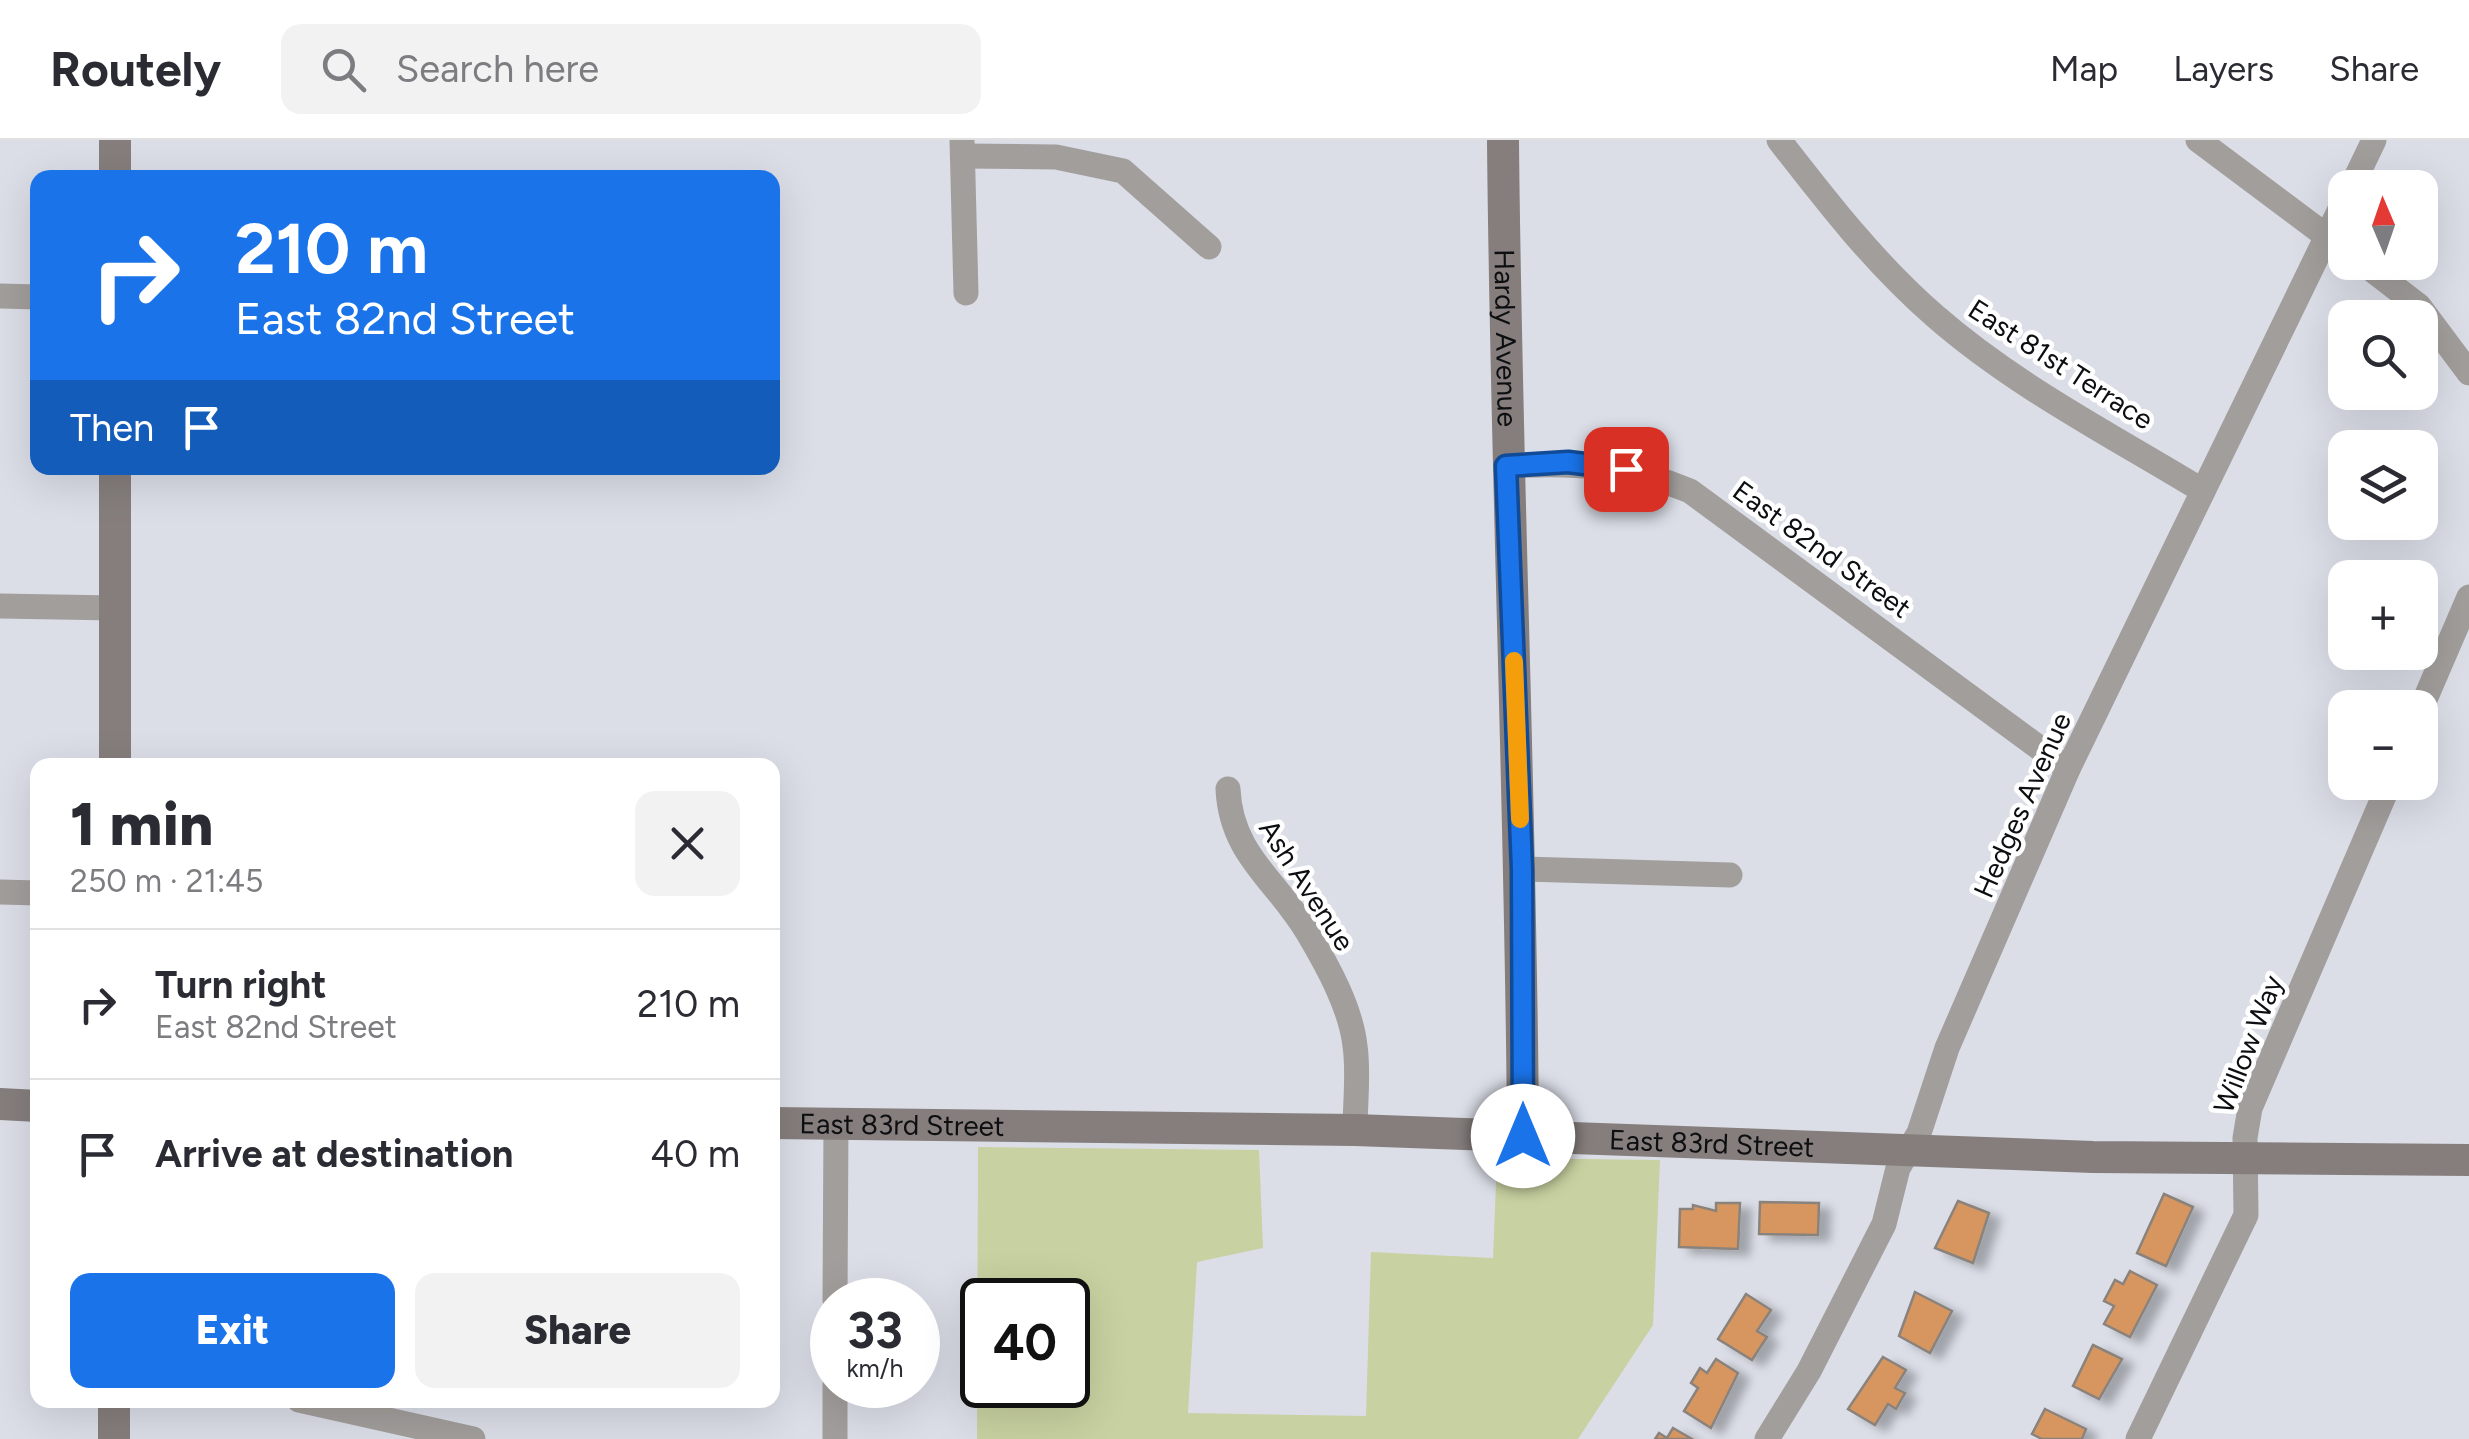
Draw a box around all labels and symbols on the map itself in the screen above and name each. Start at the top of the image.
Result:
north arrow [2328,170,2438,280]
street label: Hardy Avenue [1487,249,1525,427]
street label: East 81st Terrace [1962,292,2160,436]
pin [1584,427,1669,512]
street label: East 82nd Street [1726,473,1918,625]
street label: Hedges Avenue [1966,707,2078,903]
street label: Ash Avenue [1252,813,1362,957]
street label: Willow Way [2206,970,2290,1118]
position arrow [1471,1084,1575,1188]
street label: East 83rd Street [799,1106,1005,1143]
street label: East 83rd Street [1609,1122,1815,1164]
speed limit sign: 40 [960,1278,1090,1408]

